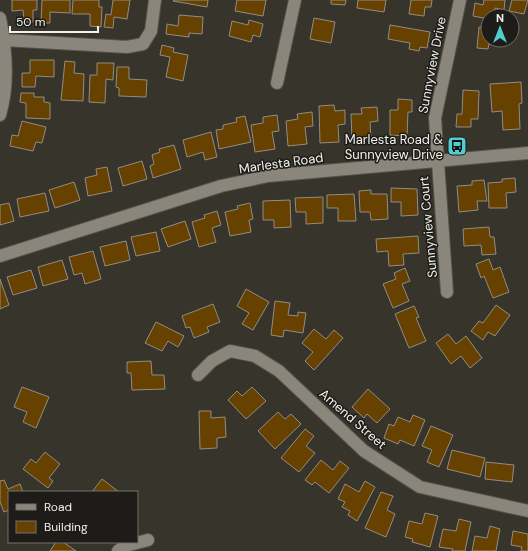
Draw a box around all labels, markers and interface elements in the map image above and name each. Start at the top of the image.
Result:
scale bar [10,8,98,34]
north arrow [480,8,520,48]
text: N [496,11,504,25]
text: 50 m [16,14,45,30]
street label: Sunnyview Drive [414,15,450,115]
place label: Marlesta Road & Sunnyview Drive [345,131,443,163]
bus stop icon: Marlesta Road & Sunnyview Drive [446,135,468,157]
street label: Marlesta Road [238,149,324,177]
street label: Sunnyview Court [415,176,441,278]
street label: Amend Street [316,385,390,453]
legend [8,491,138,543]
text: Road [44,499,72,515]
text: Building [44,519,88,535]

